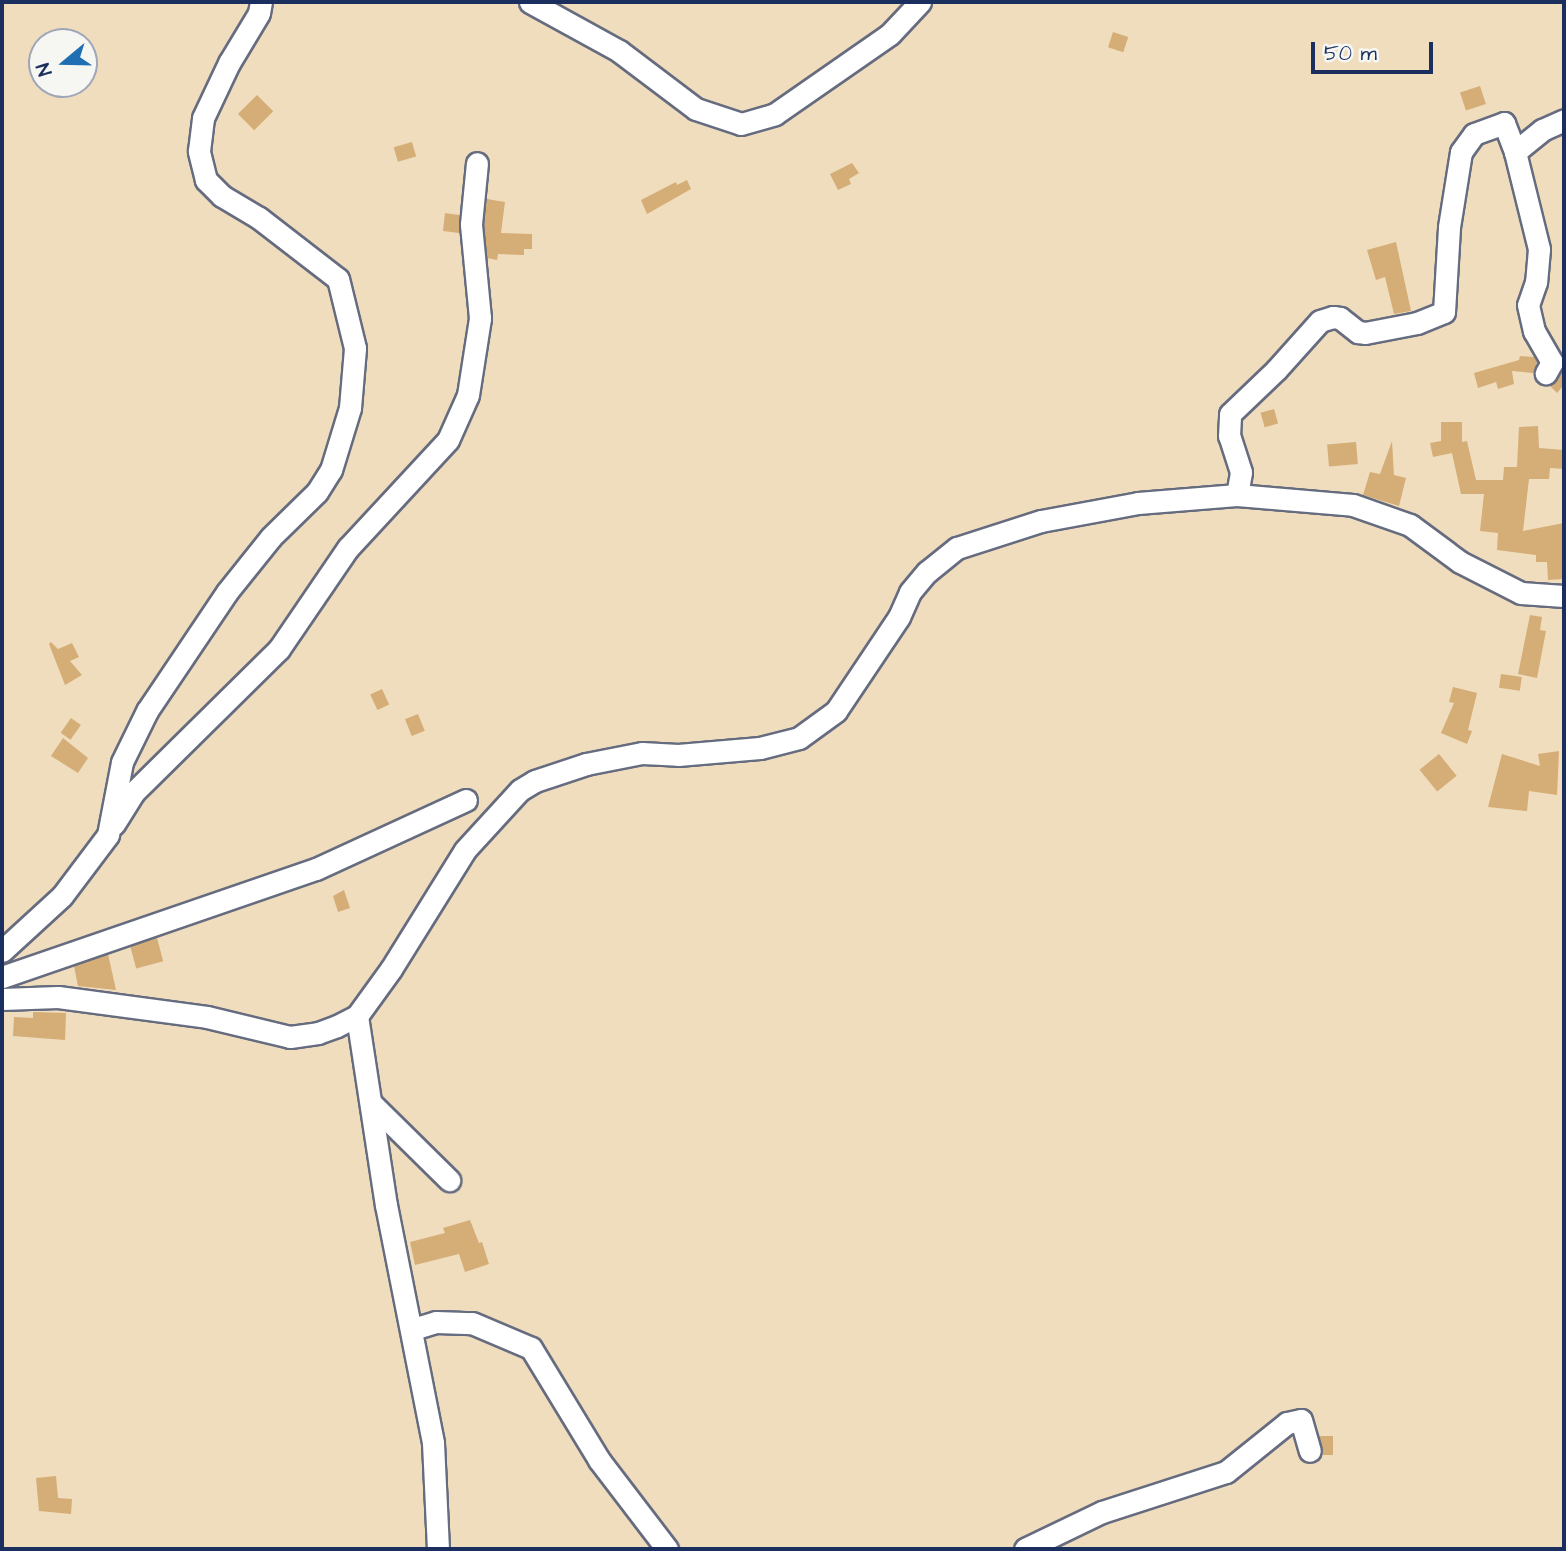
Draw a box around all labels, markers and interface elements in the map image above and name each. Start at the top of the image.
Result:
north arrow [28,28,98,98]
scale bar [1314,28,1436,72]
text: 50 m [1324,39,1377,68]
text: N [30,59,59,79]

